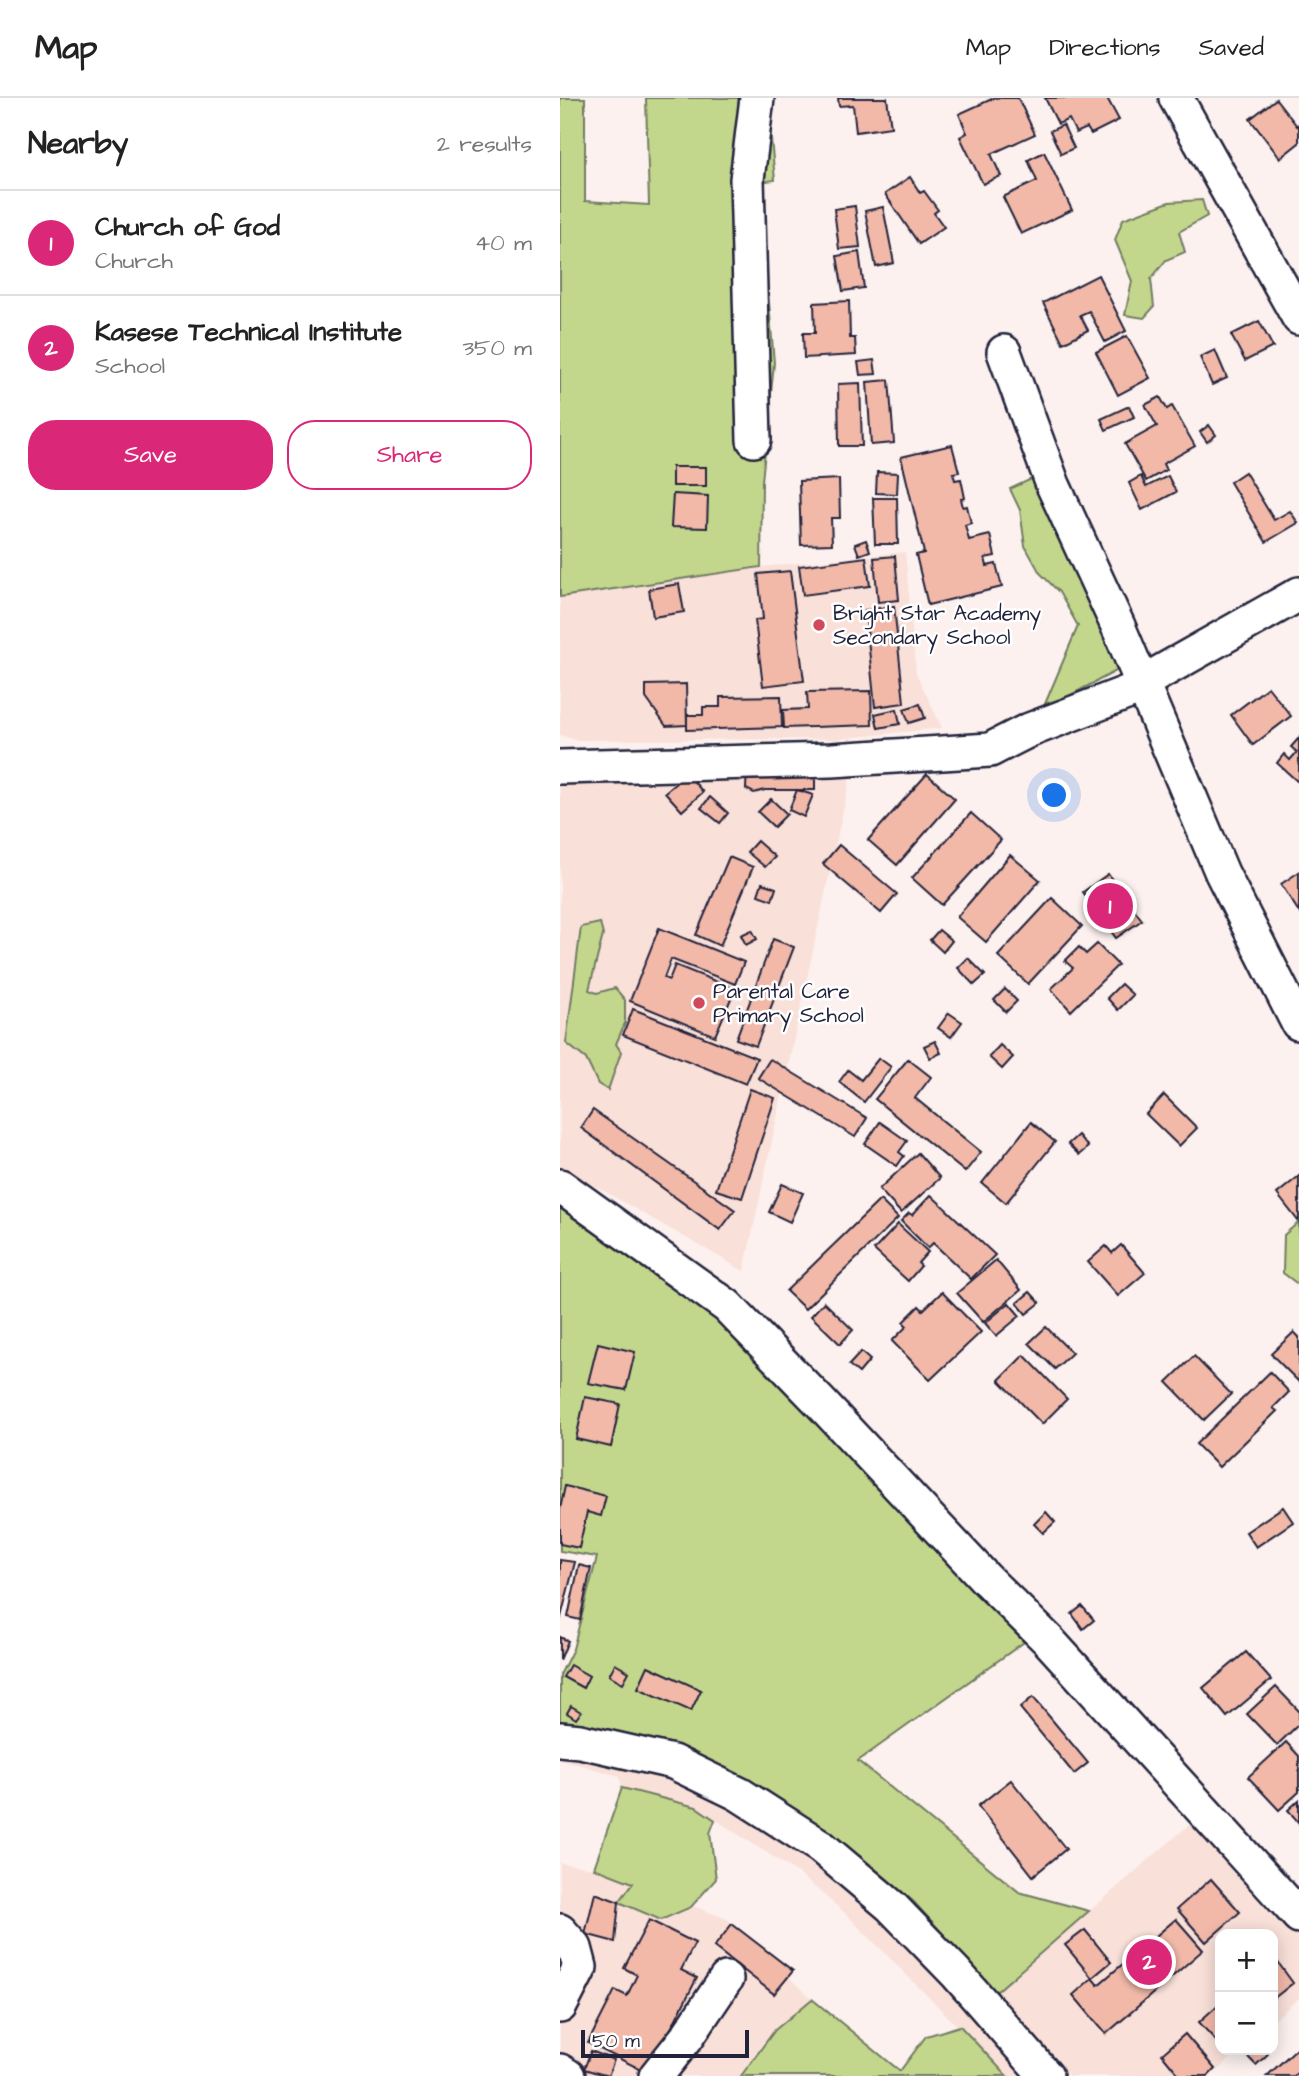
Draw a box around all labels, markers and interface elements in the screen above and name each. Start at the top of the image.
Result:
text: Map [35,25,97,71]
text: Map [966,31,1011,65]
text: Directions [1049,31,1161,65]
text: Saved [1199,31,1264,65]
text: Nearby [28,123,128,165]
text: 2 results [437,128,532,160]
text: Church of God [95,209,280,245]
text: 1 [50,227,52,259]
text: 40 m [475,227,532,259]
text: Church [95,245,173,277]
text: Kasese Technical Institute [95,314,402,350]
text: 2 [44,332,58,364]
text: 350 m [462,332,532,364]
text: School [95,350,165,382]
button: Save [28,420,273,490]
button: Share [287,420,532,490]
place label: Bright Star Academy Secondary School [833,599,1041,654]
marker: Bright Star Academy Secondary School [811,617,827,633]
your location [1037,778,1071,812]
pin: 1 [1087,880,1133,932]
place label: Parental Care Primary School [713,977,864,1032]
marker: Parental Care Primary School [691,995,707,1011]
map controls [1215,1929,1278,2055]
button: + [1215,1929,1278,1992]
pin: 2 [1126,1936,1172,1988]
button: − [1215,1992,1278,2055]
scale bar [581,2027,749,2059]
text: 50 m [592,2028,640,2055]

